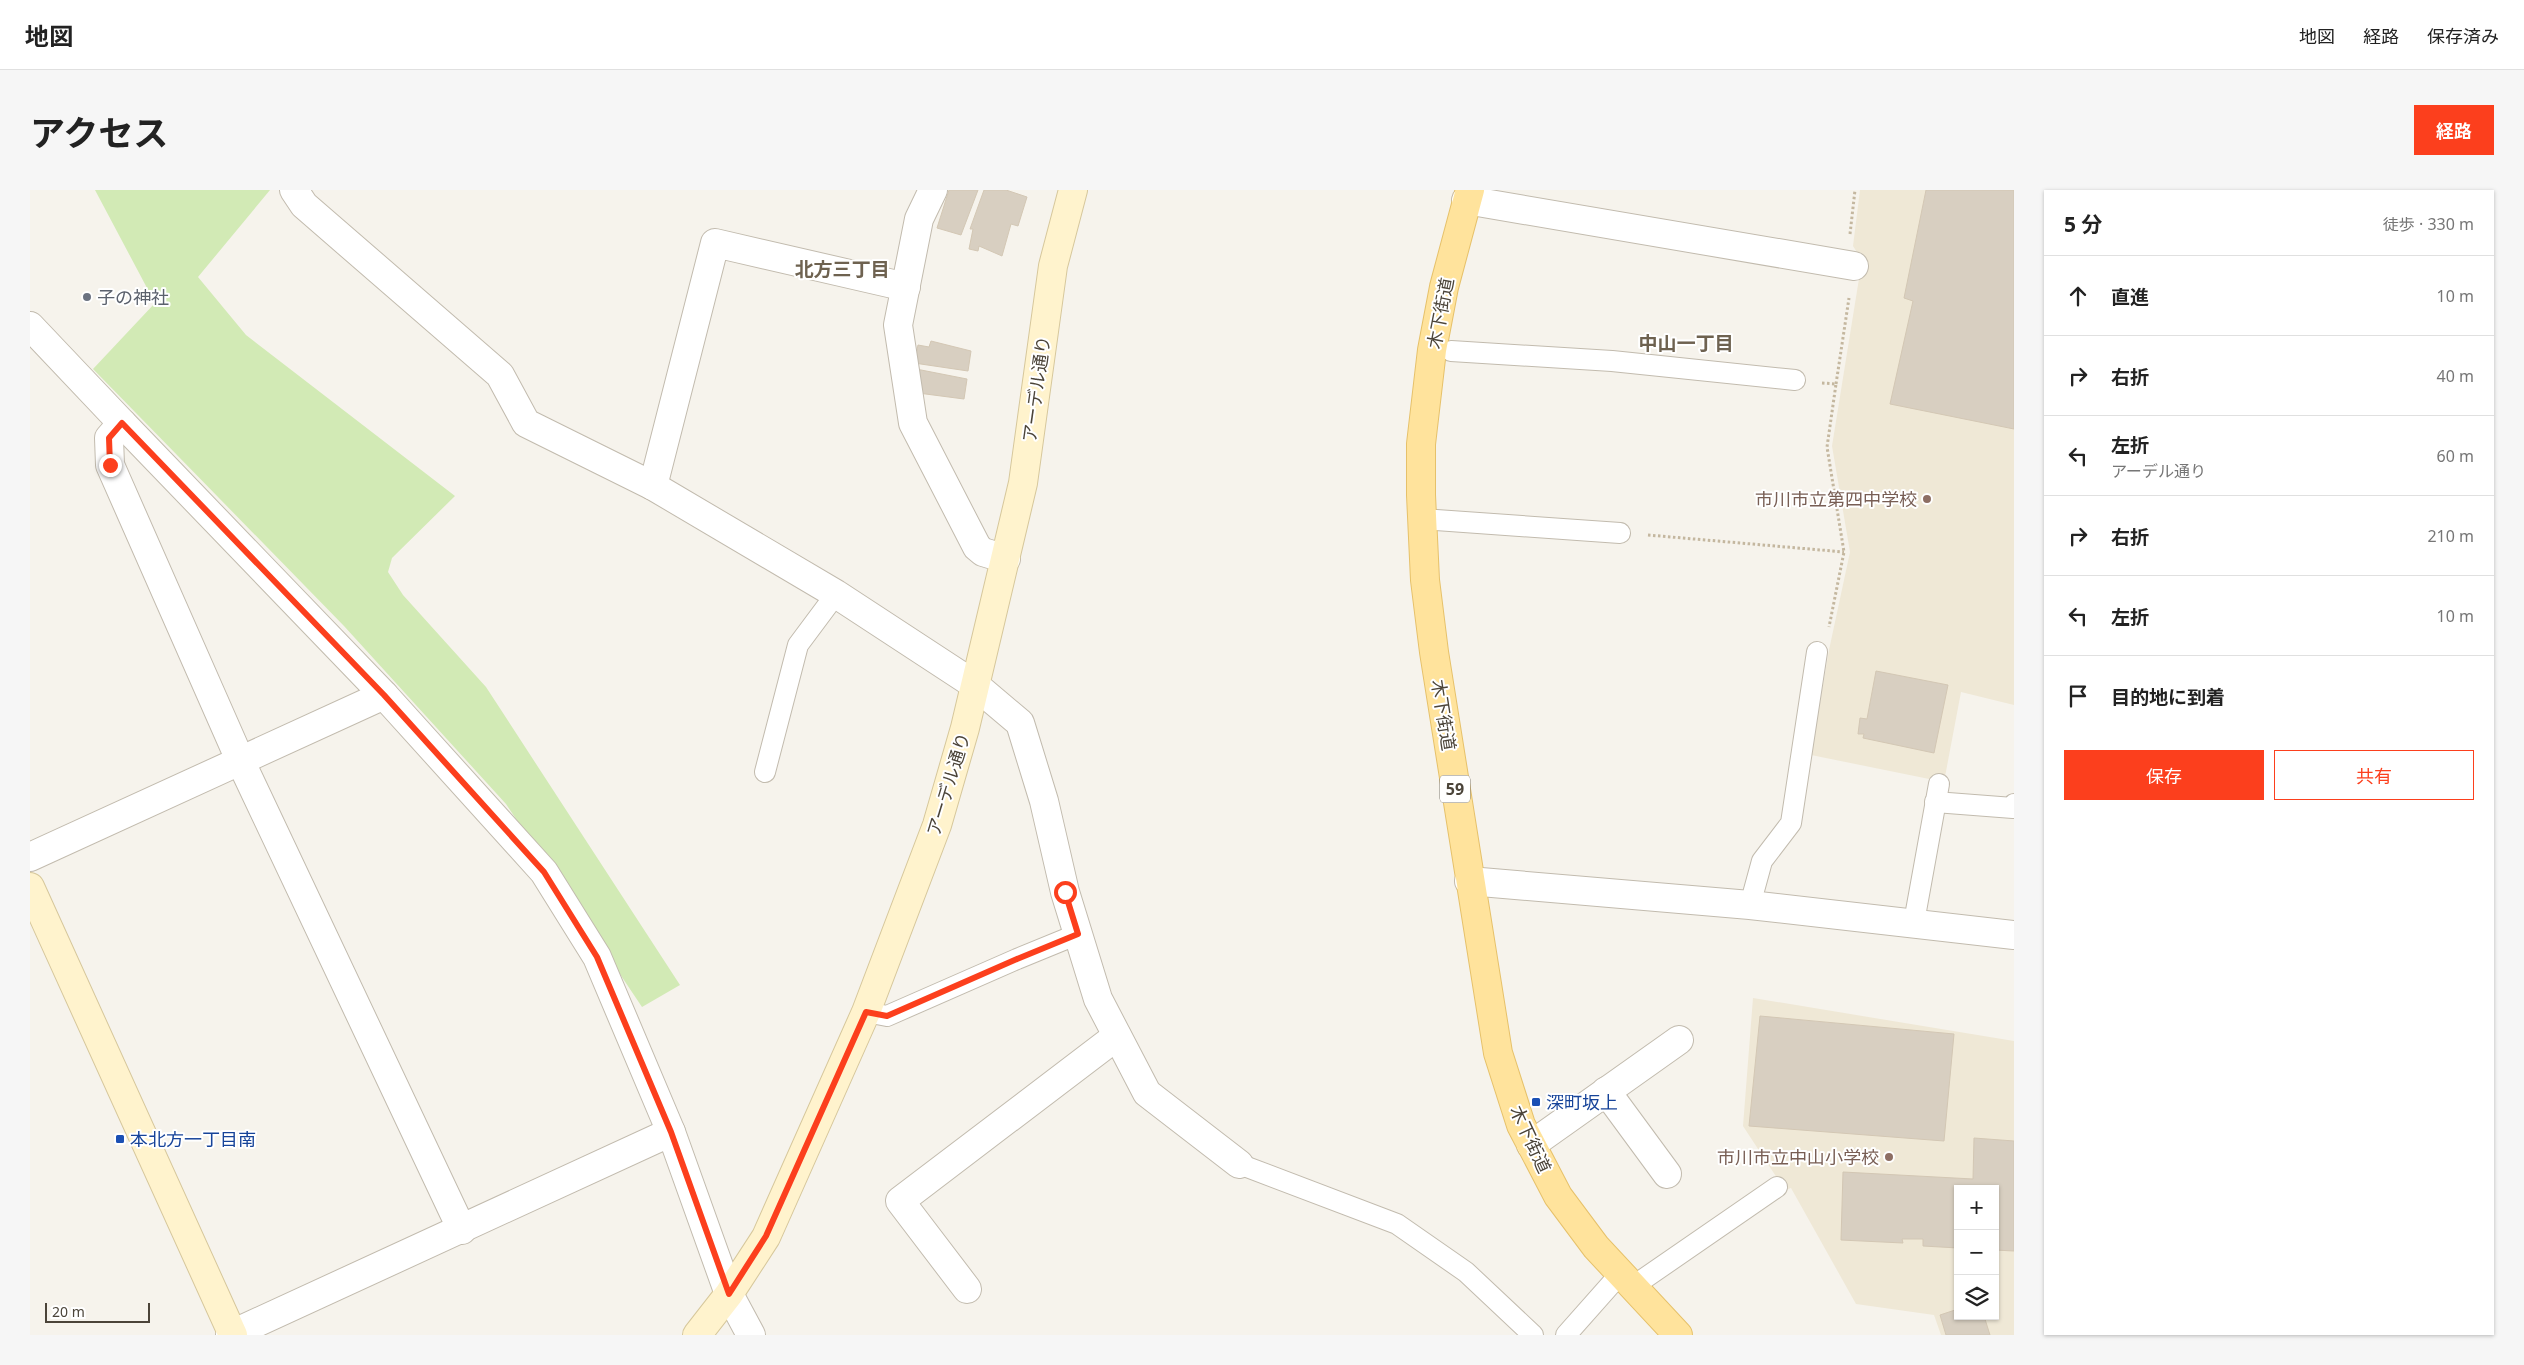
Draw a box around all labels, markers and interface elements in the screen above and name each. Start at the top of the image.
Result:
text: 地図 [25,19,73,52]
text: 地図 [2299,24,2335,48]
text: 経路 [2363,24,2399,48]
text: 保存済み [2427,24,2499,48]
button: 経路 [2414,105,2494,155]
text: アクセス [30,109,168,156]
text: 5 分 [2064,210,2102,238]
text: 徒歩 · 330 m [2383,213,2474,235]
district label: 北方三丁目 [794,256,890,282]
street label: 木下街道 [1421,275,1459,351]
icon: ahead [2064,282,2092,310]
text: 直進 [2111,284,2149,310]
place label: 子の神社 [97,285,169,309]
text: 10 m [2437,285,2474,307]
marker: 子の神社 [81,291,93,303]
district label: 中山一丁目 [1638,330,1734,356]
street label: アーデル通り [1017,334,1055,444]
icon: right [2064,362,2092,390]
text: 右折 [2111,364,2149,390]
text: 40 m [2437,365,2474,387]
text: 左折 [2111,432,2149,458]
icon: left [2064,442,2092,470]
text: 60 m [2437,445,2474,467]
route end [99,454,122,477]
text: アーデル通り [2111,460,2206,482]
place label: 市川市立第四中学校 [1755,487,1917,511]
marker: 市川市立第四中学校 [1921,493,1933,505]
icon: right [2064,522,2092,550]
text: 右折 [2111,524,2149,550]
text: 210 m [2427,525,2474,547]
icon: left [2064,602,2092,630]
text: 左折 [2111,604,2149,630]
text: 10 m [2437,605,2474,627]
street label: 木下街道 [1427,678,1461,752]
icon: arrive [2064,682,2092,710]
text: 目的地に到着 [2111,684,2225,710]
street label: アーデル通り [921,729,975,839]
button: 保存 [2064,750,2264,800]
button: 共有 [2274,750,2474,800]
road number: 59 [1440,776,1470,802]
route start [1054,881,1077,904]
place label: 深町坂上 [1546,1090,1618,1114]
marker: 深町坂上 [1530,1096,1542,1108]
street label: 木下街道 [1505,1101,1557,1177]
place label: 本北方一丁目南 [130,1127,256,1151]
marker: 本北方一丁目南 [114,1133,126,1145]
place label: 市川市立中山小学校 [1717,1145,1879,1169]
marker: 市川市立中山小学校 [1883,1151,1895,1163]
map controls [1954,1185,1999,1320]
button: + [1954,1185,1999,1230]
button: − [1954,1230,1999,1275]
button: layers [1954,1275,1999,1320]
scale bar [45,1300,150,1323]
text: 20 m [52,1302,85,1321]

